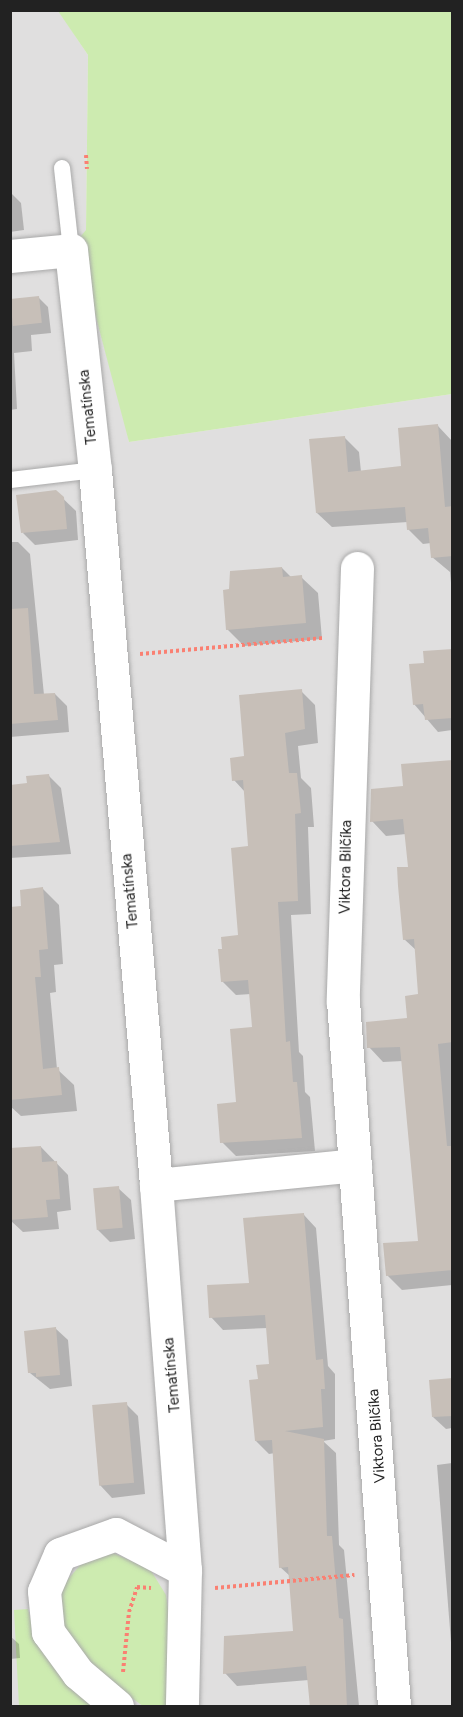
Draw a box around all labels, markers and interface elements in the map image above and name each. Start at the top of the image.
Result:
street label: Tematínska [75,369,101,445]
street label: Viktora Bilčíka [336,820,356,914]
street label: Tematínska [118,853,142,929]
street label: Tematínska [160,1337,184,1413]
street label: Viktora Bilčíka [365,1388,389,1484]

